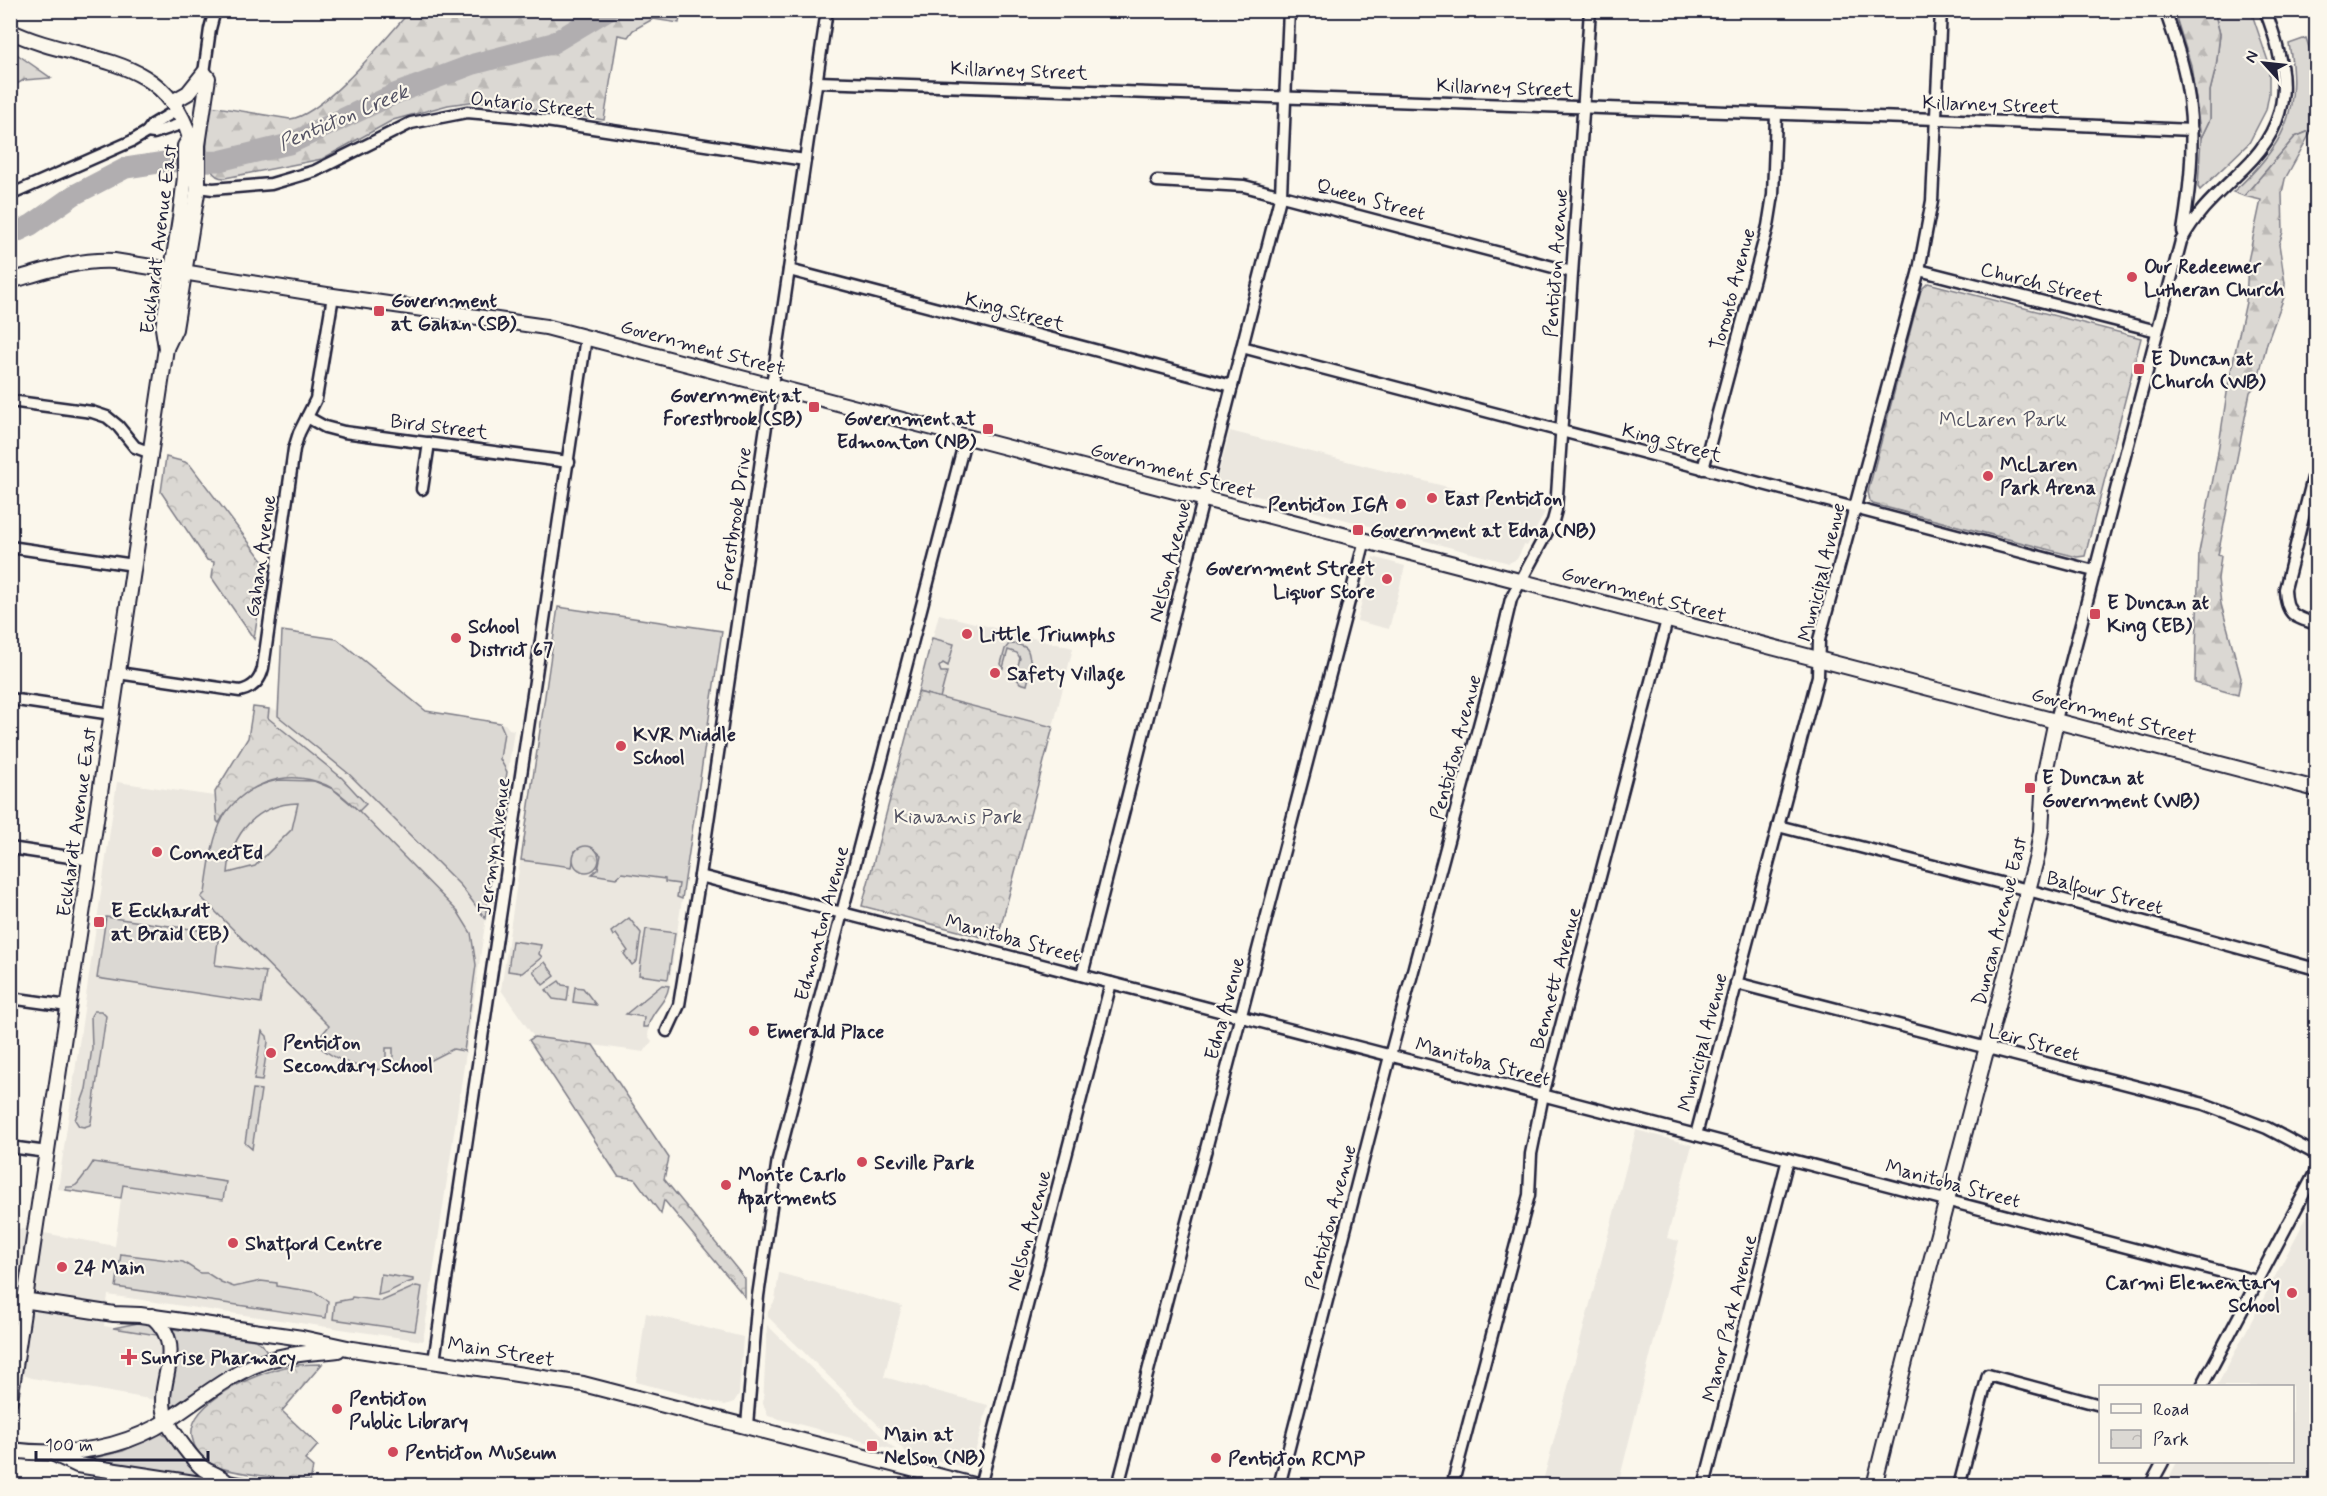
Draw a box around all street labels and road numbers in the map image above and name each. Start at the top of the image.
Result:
street label: Killarney Street [950,56,1088,87]
street label: Killarney Street [1436,73,1574,104]
street label: Ontario Street [469,86,597,126]
street label: Killarney Street [1922,90,2060,121]
street label: Eckhardt Avenue East [134,143,185,336]
street label: Queen Street [1313,173,1428,228]
street label: Penticton Avenue [1538,188,1575,338]
street label: Toronto Avenue [1704,225,1763,353]
street label: Church Street [1977,256,2106,313]
street label: King Street [961,286,1068,340]
street label: Government Street [617,313,788,383]
street label: Bird Street [388,408,489,447]
street label: King Street [1618,417,1725,471]
street label: Government Street [1087,436,1258,506]
street label: Forestbrook Drive [712,445,759,593]
street label: Gahan Avenue [240,493,283,619]
street label: Nelson Avenue [1142,498,1199,625]
street label: Municipal Avenue [1792,500,1853,645]
street label: Government Street [1558,560,1729,630]
street label: Penticton Avenue [1424,672,1489,823]
street label: Government Street [2028,681,2199,751]
street label: Eckhardt Avenue East [51,726,104,919]
street label: Jermyn Avenue [471,775,518,917]
street label: Duncan Avenue East [1966,834,2035,1009]
street label: Edmonton Avenue [789,843,856,1004]
street label: Balfour Street [2043,865,2166,924]
street label: Bennett Avenue [1524,904,1588,1053]
street label: Manitoba Street [942,908,1083,970]
street label: Edna Avenue [1199,954,1252,1063]
street label: Municipal Avenue [1672,970,1735,1115]
street label: Leir Street [1985,1018,2082,1069]
street label: Manitoba Street [1412,1031,1553,1093]
street label: Penticton Avenue [1299,1142,1364,1293]
street label: Manitoba Street [1882,1153,2023,1215]
street label: Nelson Avenue [1000,1167,1059,1294]
street label: Manor Park Avenue [1697,1232,1764,1405]
street label: Main Street [446,1331,556,1374]

